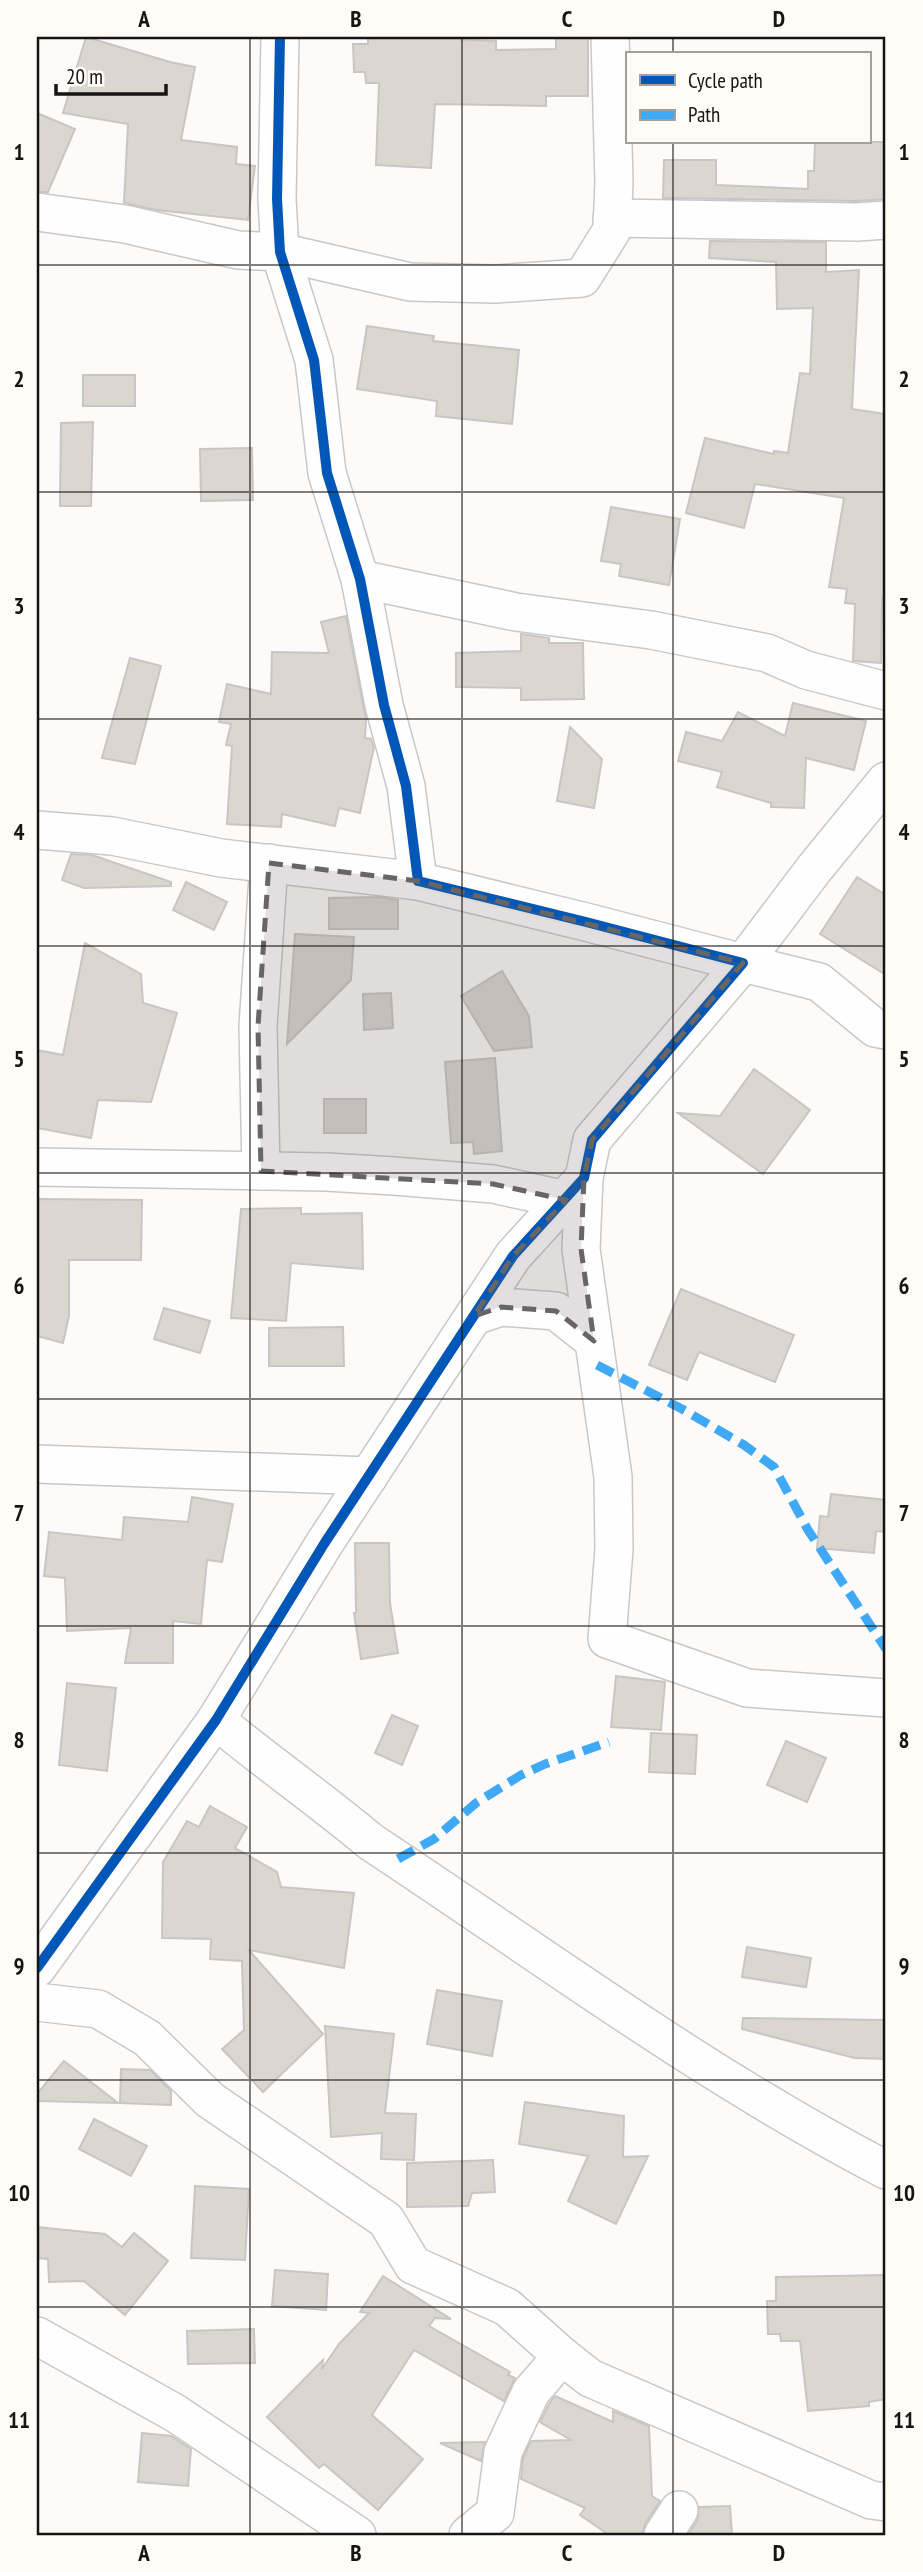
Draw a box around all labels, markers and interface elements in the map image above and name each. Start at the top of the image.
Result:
text: A [137,4,150,33]
text: B [350,4,362,33]
text: C [562,4,573,33]
text: D [773,4,785,33]
scale bar [56,52,166,96]
legend [626,52,870,144]
text: 20 m [66,63,103,90]
text: Cycle path [688,67,763,94]
text: Path [688,101,720,128]
text: 1 [14,137,25,166]
text: 1 [899,137,910,166]
text: 2 [14,364,25,393]
text: 2 [899,364,910,393]
text: 3 [14,591,25,620]
text: 3 [899,591,910,620]
text: 4 [14,817,25,846]
text: 4 [899,817,910,846]
text: 5 [14,1044,25,1073]
text: 5 [899,1044,910,1073]
text: 6 [14,1271,25,1300]
text: 6 [899,1271,910,1300]
text: 7 [14,1498,25,1527]
text: 7 [899,1498,910,1527]
text: 8 [14,1725,25,1754]
text: 8 [899,1725,910,1754]
text: 9 [14,1951,25,1980]
text: 9 [899,1951,910,1980]
text: 10 [8,2178,30,2207]
text: 10 [893,2178,915,2207]
text: 11 [8,2405,30,2434]
text: 11 [893,2405,915,2434]
text: A [137,2538,150,2567]
text: B [350,2538,362,2567]
text: C [562,2538,573,2567]
text: D [773,2538,785,2567]

